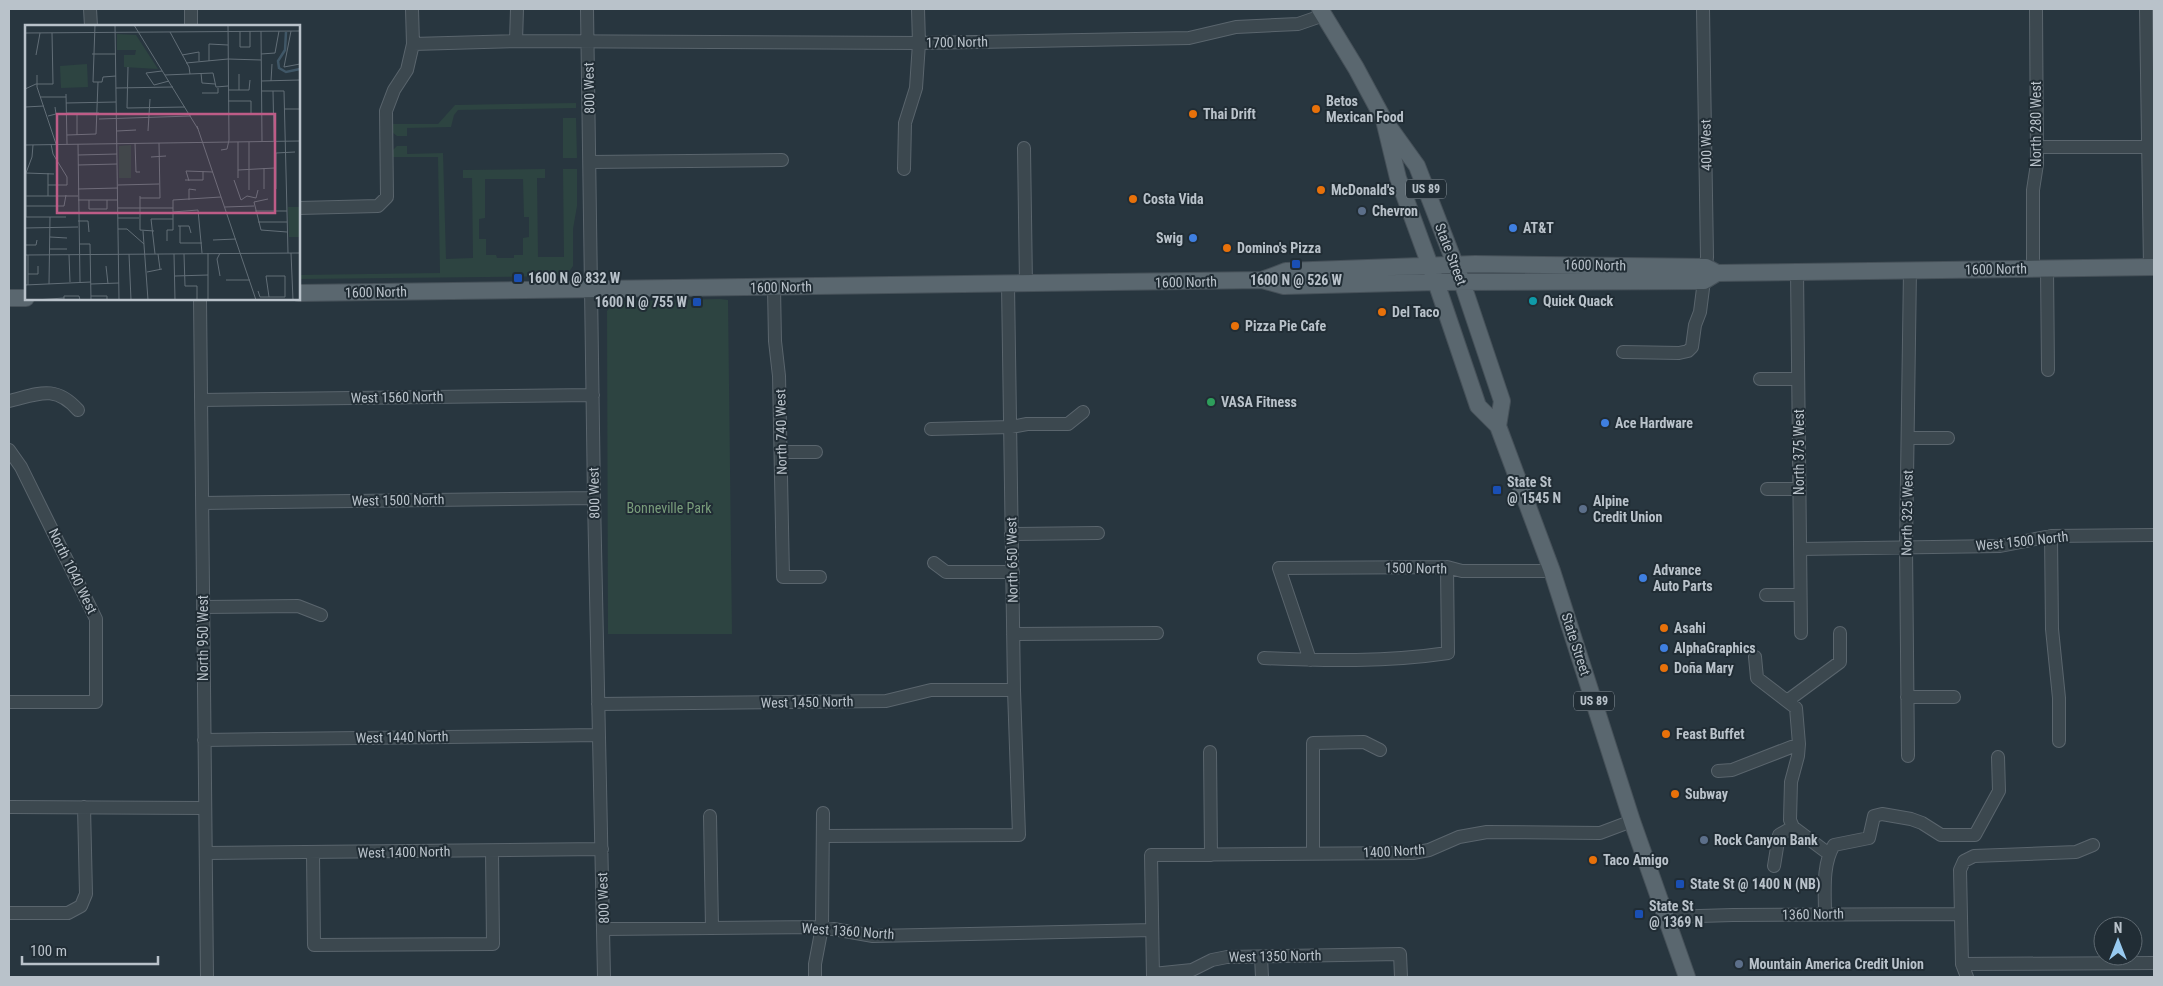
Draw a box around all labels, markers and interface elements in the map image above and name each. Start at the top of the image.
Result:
inset map [25,25,300,300]
street label: 1700 North [926,33,988,51]
street label: 800 West [581,62,597,114]
street label: North 280 West [2028,81,2044,167]
place label: Betos Mexican Food [1326,93,1404,125]
marker: Betos Mexican Food [1310,103,1322,115]
place label: Thai Drift [1203,106,1256,122]
marker: Thai Drift [1187,108,1199,120]
street label: 400 West [1698,119,1714,171]
road number: US 89 [1406,180,1446,198]
place label: McDonald's [1331,182,1395,198]
marker: McDonald's [1315,184,1327,196]
place label: Costa Vida [1143,191,1204,207]
marker: Costa Vida [1127,193,1139,205]
place label: Chevron [1372,203,1418,219]
marker: Chevron [1356,205,1368,217]
place label: AT&T [1523,220,1554,236]
street label: State Street [1432,221,1470,287]
marker: AT&T [1507,222,1519,234]
place label: Swig [1156,230,1183,246]
marker: Swig [1187,232,1199,244]
place label: Domino's Pizza [1237,240,1321,256]
marker: Domino's Pizza [1221,242,1233,254]
street label: 1600 North [1564,256,1626,274]
marker: 1600 N @ 526 W [1290,258,1302,270]
street label: 1600 North [1965,260,2027,278]
place label: 1600 N @ 832 W [528,270,621,286]
marker: 1600 N @ 832 W [512,272,524,284]
place label: 1600 N @ 526 W [1250,272,1343,288]
street label: 1600 North [1155,273,1217,291]
street label: 1600 North [750,278,812,296]
street label: 1600 North [345,283,407,301]
place label: Quick Quack [1543,293,1614,309]
place label: 1600 N @ 755 W [595,294,687,310]
marker: Quick Quack [1527,295,1539,307]
marker: 1600 N @ 755 W [691,296,703,308]
place label: Del Taco [1392,304,1439,320]
marker: Del Taco [1376,306,1388,318]
place label: Pizza Pie Cafe [1245,318,1326,334]
marker: Pizza Pie Cafe [1229,320,1241,332]
street label: West 1560 North [350,388,444,406]
street label: North 740 West [772,389,790,475]
place label: VASA Fitness [1221,394,1297,410]
marker: VASA Fitness [1205,396,1217,408]
street label: North 375 West [1791,409,1807,495]
place label: Ace Hardware [1615,415,1693,431]
marker: Ace Hardware [1599,417,1611,429]
street label: 800 West [586,467,602,519]
street label: North 325 West [1898,470,1916,556]
place label: State St @ 1545 N [1507,474,1561,506]
marker: State St @ 1545 N [1491,484,1503,496]
street label: West 1500 North [351,491,445,509]
place label: Alpine Credit Union [1593,493,1663,525]
park label: Bonneville Park [626,500,712,516]
marker: Alpine Credit Union [1577,503,1589,515]
street label: North 650 West [1003,517,1021,603]
street label: North 1040 West [45,526,101,616]
street label: West 1500 North [1975,528,2069,554]
street label: 1500 North [1385,559,1447,577]
place label: Advance Auto Parts [1653,562,1713,594]
marker: Advance Auto Parts [1637,572,1649,584]
street label: North 950 West [195,595,211,681]
street label: State Street [1558,611,1594,677]
place label: Asahi [1674,620,1706,636]
marker: Asahi [1658,622,1670,634]
place label: AlphaGraphics [1674,640,1756,656]
marker: AlphaGraphics [1658,642,1670,654]
place label: Doña Mary [1674,660,1735,676]
marker: Doña Mary [1658,662,1670,674]
road number: US 89 [1574,691,1614,710]
street label: West 1450 North [760,693,854,711]
place label: Feast Buffet [1676,726,1744,742]
street label: West 1440 North [355,728,449,746]
marker: Feast Buffet [1660,728,1672,740]
place label: Subway [1685,786,1729,802]
marker: Subway [1669,788,1681,800]
place label: Rock Canyon Bank [1714,832,1818,848]
marker: Rock Canyon Bank [1698,834,1710,846]
street label: 1400 North [1363,841,1425,861]
street label: West 1400 North [357,843,451,861]
place label: Taco Amigo [1603,852,1669,868]
marker: Taco Amigo [1587,854,1599,866]
street label: 800 West [594,872,612,924]
place label: State St @ 1400 N (NB) [1690,876,1821,893]
marker: State St @ 1400 N (NB) [1674,878,1686,890]
place label: State St @ 1369 N [1649,898,1703,930]
street label: 1360 North [1782,905,1844,923]
marker: State St @ 1369 N [1633,908,1645,920]
north arrow [2093,916,2143,966]
street label: West 1360 North [801,920,895,942]
text: N [2114,920,2122,936]
scale bar [22,934,159,966]
text: 100 m [30,942,67,960]
street label: West 1350 North [1228,947,1322,965]
place label: Mountain America Credit Union [1749,956,1924,972]
marker: Mountain America Credit Union [1733,958,1745,970]

